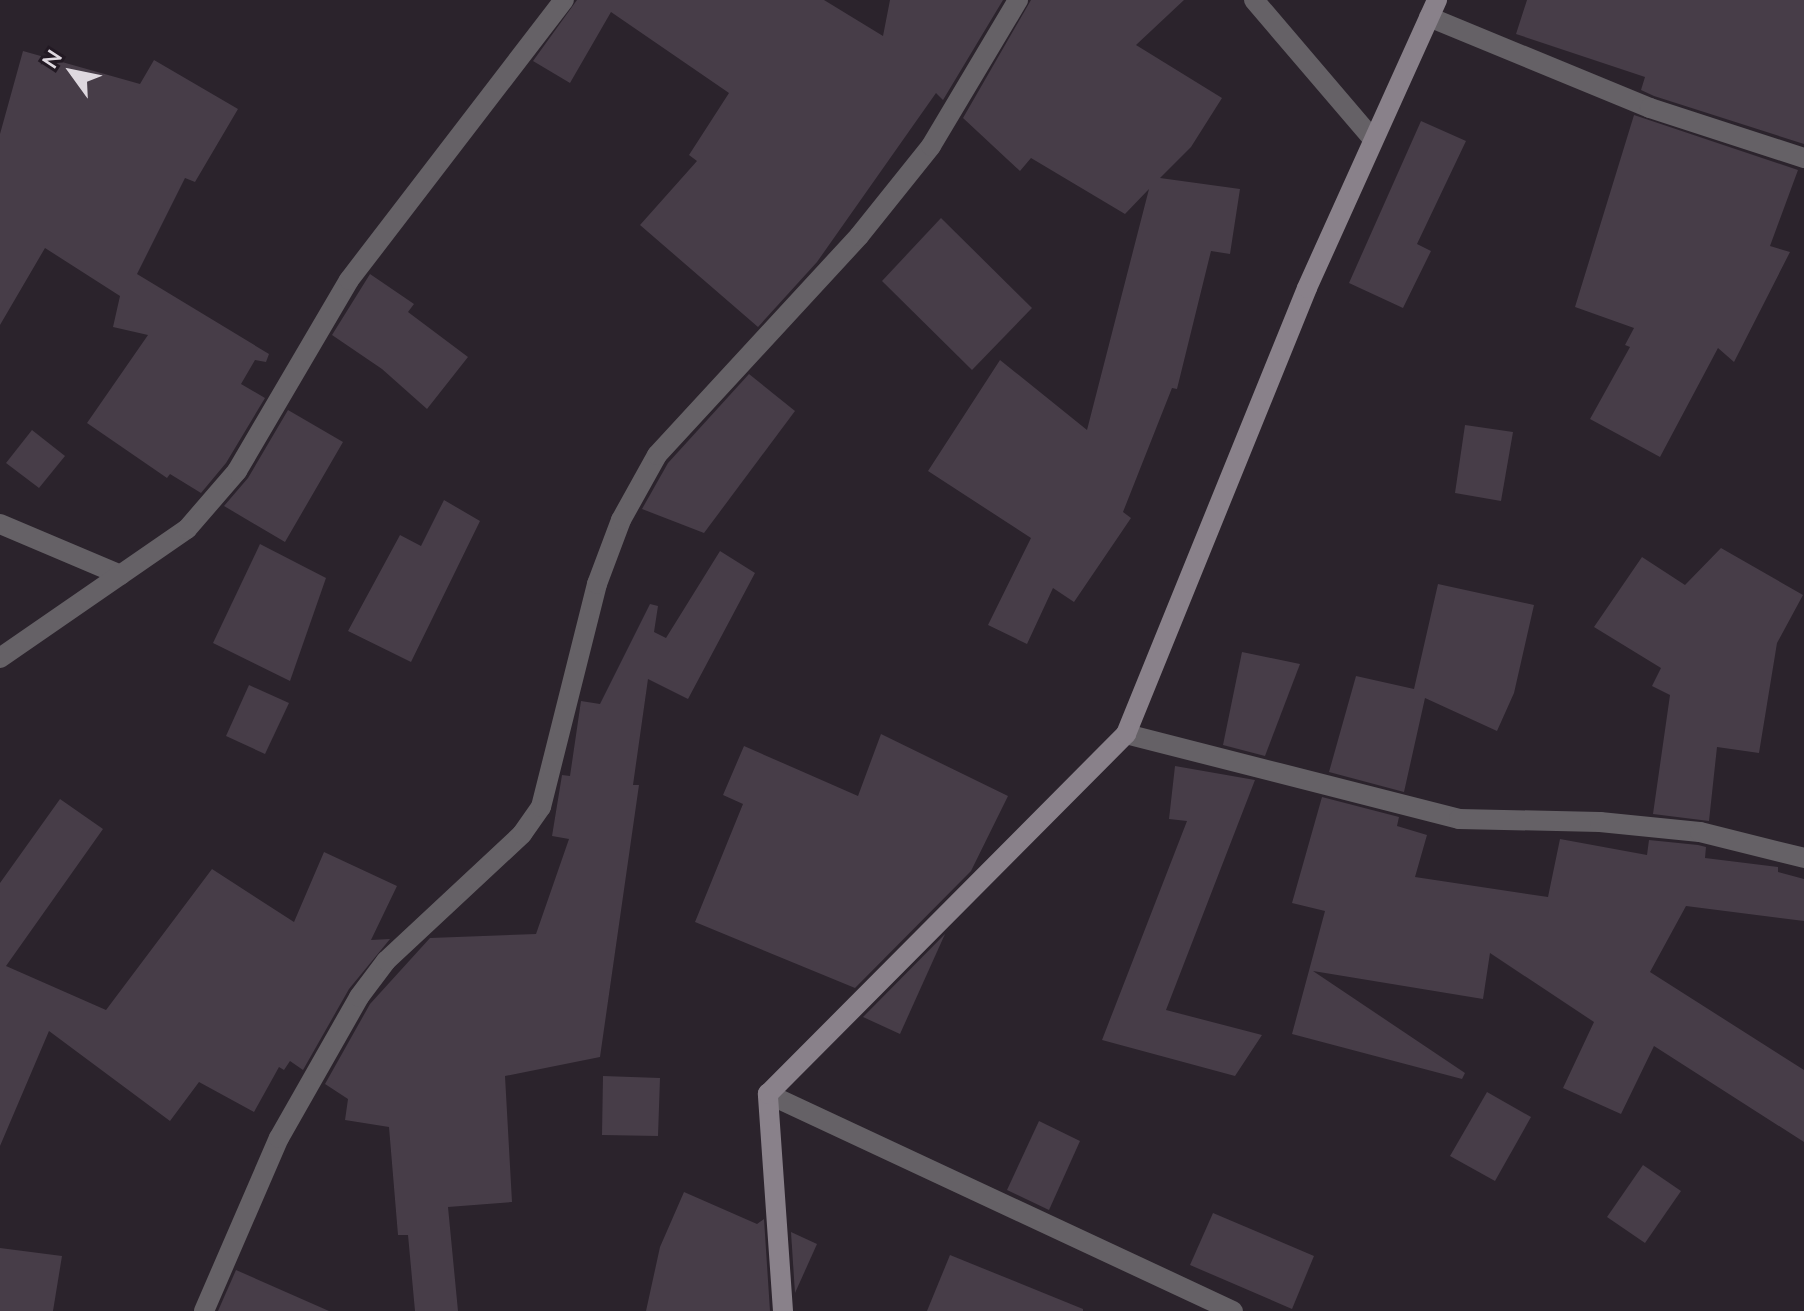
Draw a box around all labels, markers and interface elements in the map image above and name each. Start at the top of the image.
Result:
north arrow [32,32,112,112]
text: N [36,44,68,74]

